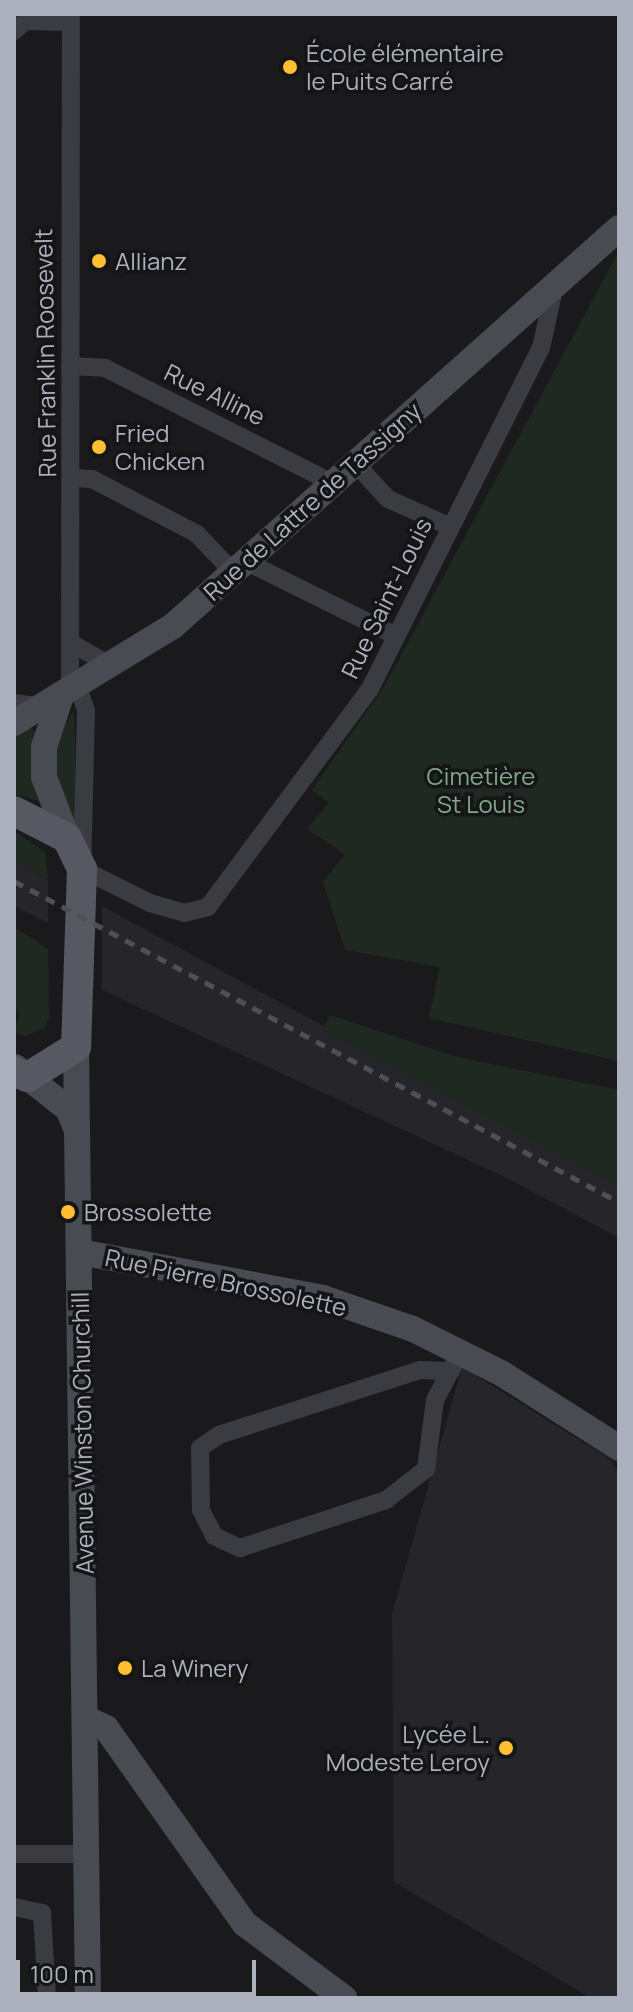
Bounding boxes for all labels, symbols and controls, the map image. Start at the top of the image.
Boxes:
place label: École élémentaire le Puits Carré [306,39,504,95]
marker: École élémentaire le Puits Carré [281,58,299,76]
street label: Rue Franklin Roosevelt [28,228,62,478]
place label: Allianz [115,247,187,275]
marker: Allianz [90,252,108,270]
street label: Rue Alline [160,357,270,431]
street label: Rue de Lattre de Tassigny [197,396,427,606]
place label: Fried Chicken [115,419,205,475]
marker: Fried Chicken [90,438,108,456]
street label: Rue Saint-Louis [335,513,437,683]
park label: Cimetière St Louis [427,762,535,818]
place label: Brossolette [84,1198,212,1226]
marker: Brossolette [59,1203,77,1221]
street label: Rue Pierre Brossolette [103,1242,349,1322]
street label: Avenue Winston Churchill [65,1292,99,1574]
place label: La Winery [141,1654,248,1682]
marker: La Winery [116,1659,134,1677]
place label: Lycée L. Modeste Leroy [326,1720,490,1776]
marker: Lycée L. Modeste Leroy [497,1739,515,1757]
scale bar [20,1944,260,1994]
text: 100 m [30,1957,94,1990]

